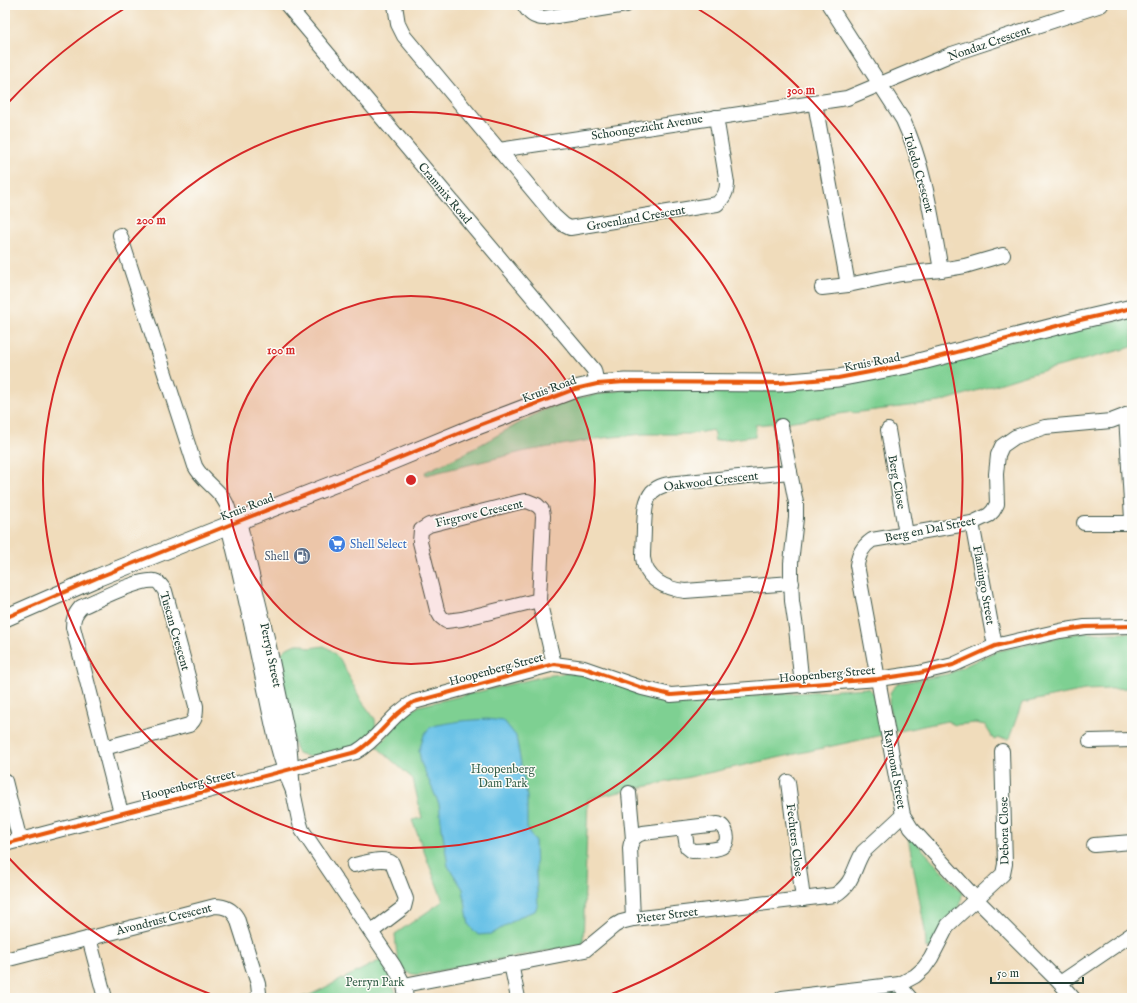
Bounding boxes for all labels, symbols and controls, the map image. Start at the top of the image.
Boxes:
street label: Nondaz Crescent [946,22,1032,65]
text: 300 m [787,83,816,98]
street label: Schoongezicht Avenue [590,111,704,144]
street label: Toledo Crescent [900,132,937,215]
street label: Crammix Road [415,160,475,228]
street label: Groenland Crescent [586,202,687,235]
text: 200 m [136,213,166,228]
text: 100 m [267,343,296,358]
street label: Kruis Road [843,350,902,375]
street label: Kruis Road [520,373,579,406]
street label: Berg Close [884,454,909,511]
street label: Oakwood Crescent [663,468,759,495]
centre of rings [404,473,418,487]
street label: Kruis Road [218,490,277,525]
street label: Firgrove Crescent [434,496,525,531]
street label: Berg en Dal Street [883,513,977,546]
supermarket icon: Shell Select [327,534,347,554]
place label: Shell Select [350,537,407,552]
street label: Flamingo Street [969,544,998,626]
fuel station icon: Shell [292,546,312,566]
place label: Shell [264,549,290,564]
street label: Tuscan Crescent [156,590,193,672]
street label: Perryn Street [256,621,285,689]
street label: Hoopenberg Street [447,650,545,690]
street label: Hoopenberg Street [778,663,876,687]
street label: Raymond Street [880,728,909,810]
park label: Hoopenberg Dam Park [471,762,536,791]
street label: Hoopenberg Street [139,767,237,805]
street label: Debora Close [996,796,1013,865]
street label: Fechters Close [783,803,806,878]
street label: Avondrust Crescent [114,900,213,939]
street label: Pieter Street [635,904,699,927]
scale bar [991,959,1083,985]
text: 50 m [997,966,1019,981]
park label: Perryn Park [346,975,405,990]

